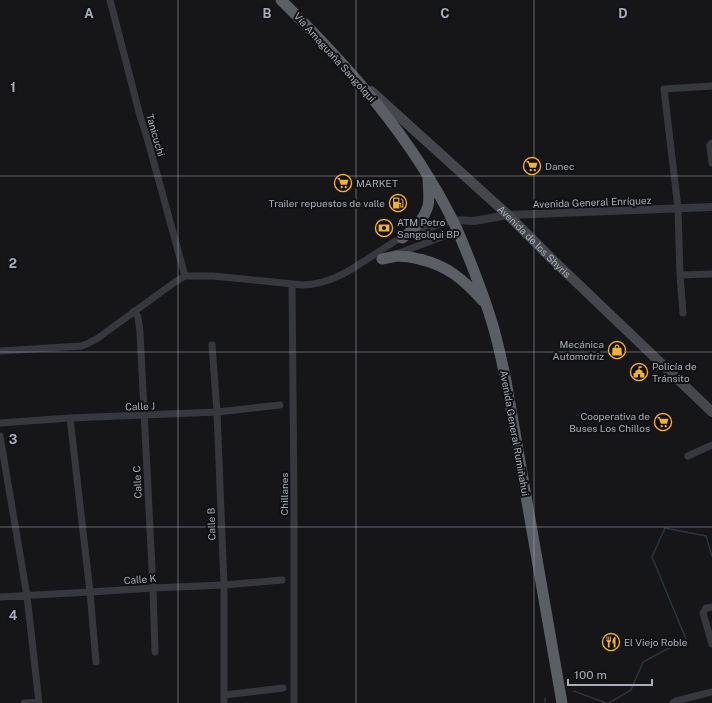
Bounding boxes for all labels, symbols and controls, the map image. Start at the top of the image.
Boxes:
text: A [84,6,94,21]
text: B [263,6,272,21]
text: C [440,6,450,21]
text: D [618,6,628,21]
street label: Vía Amaguaña Sangolquí [292,10,379,105]
text: 1 [10,80,16,95]
street label: Tanicuchi [144,112,168,158]
supermarket icon: Danec [522,156,542,176]
place label: Danec [545,160,574,172]
supermarket icon: MARKET [333,173,353,193]
place label: MARKET [356,177,398,189]
fuel station icon: Trailer repuestos de valle [388,193,408,213]
street label: Avenida General Enríquez [532,194,652,210]
place label: Trailer repuestos de valle [269,197,385,209]
street label: Avenida de los Shyris [495,203,574,280]
place label: ATM Petro Sangolqui BP [397,216,460,240]
bank icon: ATM Petro Sangolqui BP [374,218,394,238]
text: 2 [9,256,17,271]
place label: Mecánica Automotriz [553,338,604,362]
shop icon: Mecánica Automotriz [607,340,627,360]
place label: Policía de Tránsito [652,360,697,384]
public building icon: Policía de Tránsito [629,362,649,382]
street label: Avenida General Rumiñahui [498,369,532,497]
street label: Calle J [125,399,155,413]
place label: Cooperativa de Buses Los Chillos [569,410,650,434]
supermarket icon: Cooperativa de Buses Los Chillos [653,412,673,432]
text: 3 [9,432,18,447]
street label: Calle C [130,465,144,499]
street label: Chillanes [278,472,290,516]
street label: Calle B [204,507,218,541]
street label: Calle K [123,572,157,586]
text: 4 [9,608,18,623]
restaurant icon: El Viejo Roble [601,632,621,652]
place label: El Viejo Roble [624,636,688,648]
scale bar [568,661,652,687]
text: 100 m [574,668,607,682]

